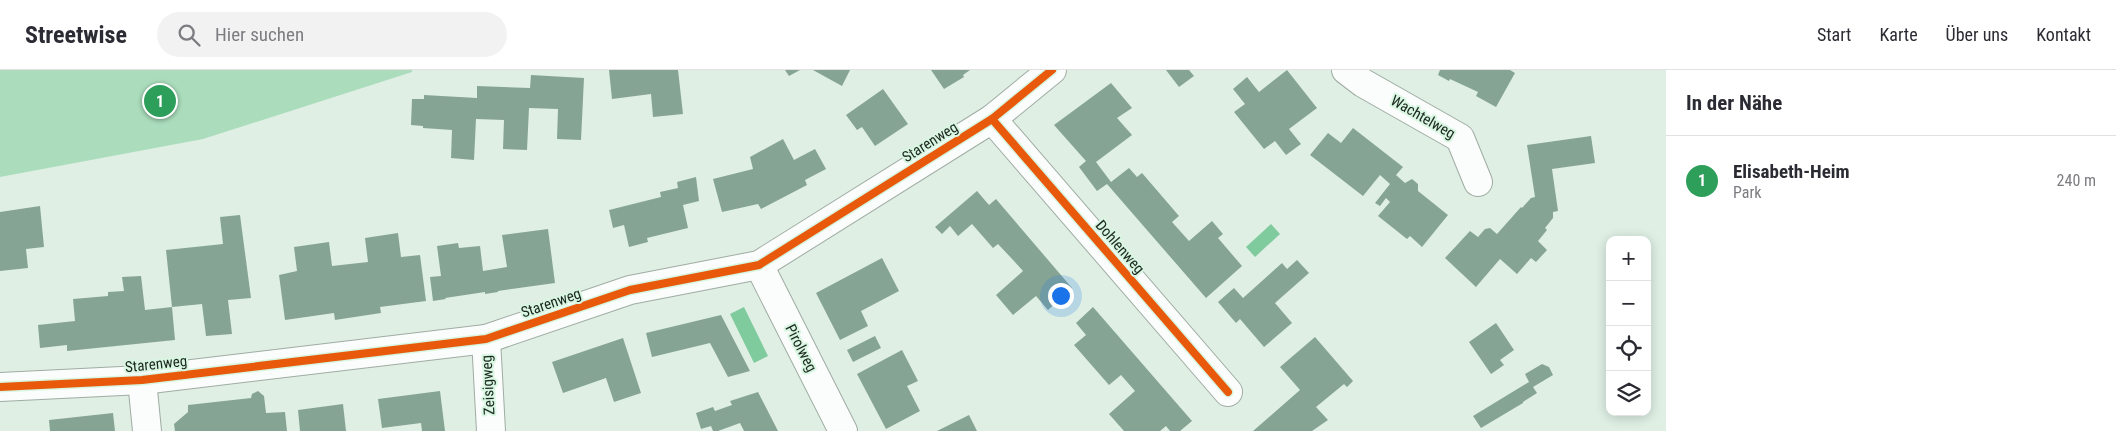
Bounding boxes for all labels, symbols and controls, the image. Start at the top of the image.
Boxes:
search box [157,12,507,57]
text: Streetwise [25,21,127,49]
icon: search [175,21,203,49]
text: Hier suchen [215,23,304,46]
text: Start [1817,24,1851,45]
text: Karte [1879,24,1918,45]
text: Über uns [1946,24,2008,45]
text: Kontakt [2036,24,2091,45]
pin: 1 [144,82,176,120]
street label: Wachtelweg [1387,91,1459,143]
text: In der Nähe [1686,91,1782,115]
street label: Starenweg [899,118,961,166]
text: Elisabeth-Heim [1733,160,1850,183]
text: 1 [1698,171,1706,190]
text: 240 m [2057,171,2096,190]
text: Park [1733,183,1762,202]
street label: Dohlenweg [1092,216,1148,278]
map controls [1606,236,1651,416]
button: + [1606,236,1651,281]
button: − [1606,281,1651,326]
your location [1048,283,1074,309]
street label: Starenweg [519,284,583,322]
street label: Pirolweg [781,321,821,375]
button: locate [1606,326,1651,371]
street label: Starenweg [124,352,188,376]
street label: Zeisigweg [477,355,499,415]
button: layers [1606,371,1651,416]

